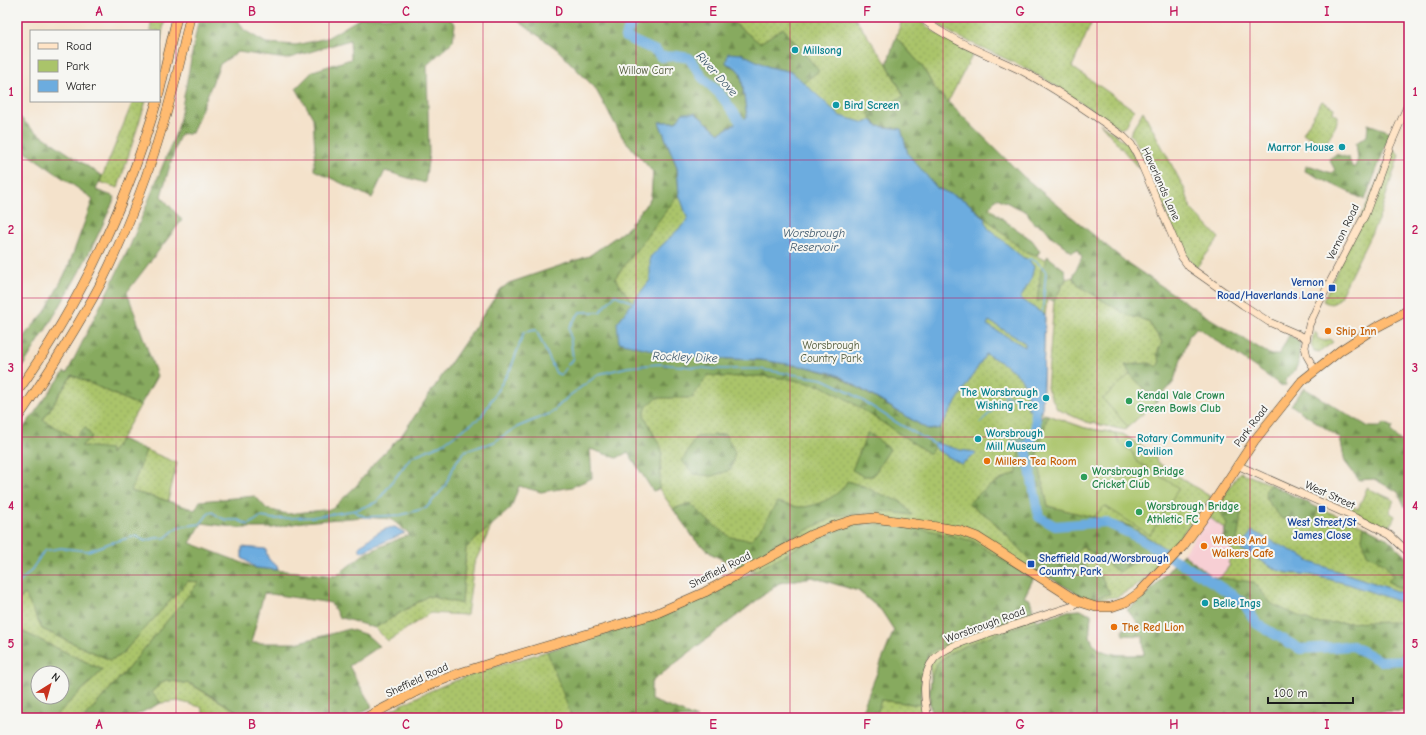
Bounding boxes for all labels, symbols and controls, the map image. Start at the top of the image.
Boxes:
text: A [95,4,103,19]
text: B [248,4,256,19]
text: C [402,4,410,19]
text: D [555,4,563,19]
text: E [709,4,717,19]
text: F [863,4,871,19]
text: G [1015,4,1025,19]
text: H [1169,4,1179,19]
text: I [1324,4,1330,19]
legend [30,30,160,102]
text: Road [66,39,92,53]
place label: Millsong [803,44,842,57]
marker: Millsong [790,45,800,55]
water label: River Dove [694,49,740,99]
text: Park [66,59,89,73]
park label: Willow Carr [619,64,674,77]
text: Water [66,79,96,93]
text: 1 [8,84,14,99]
text: 1 [1412,84,1418,99]
place label: Bird Screen [844,99,899,112]
marker: Bird Screen [831,100,841,110]
place label: Marror House [1267,141,1335,154]
marker: Marror House [1337,142,1347,152]
street label: Haverlands Lane [1139,145,1183,223]
street label: Vernon Road [1324,202,1362,262]
text: 2 [8,222,14,237]
text: 2 [1412,222,1418,237]
water label: Worsbrough Reservoir [783,226,845,254]
place label: Vernon Road/Haverlands Lane [1217,276,1325,302]
marker: Vernon Road/Haverlands Lane [1327,283,1337,293]
place label: Ship Inn [1336,325,1377,338]
marker: Ship Inn [1323,326,1333,336]
park label: Worsbrough Country Park [800,339,862,365]
water label: Rockley Dike [652,349,718,365]
text: 3 [8,360,14,375]
text: 3 [1412,360,1418,375]
place label: The Worsbrough Wishing Tree [960,386,1039,412]
place label: Kendal Vale Crown Green Bowls Club [1137,389,1225,415]
marker: The Worsbrough Wishing Tree [1041,393,1051,403]
marker: Kendal Vale Crown Green Bowls Club [1124,396,1134,406]
street label: Park Road [1231,403,1271,449]
place label: Worsbrough Mill Museum [986,427,1046,453]
place label: Rotary Community Pavilion [1137,432,1224,458]
marker: Worsbrough Mill Museum [973,434,983,444]
marker: Rotary Community Pavilion [1124,439,1134,449]
place label: Millers Tea Room [995,455,1077,468]
marker: Millers Tea Room [982,456,992,466]
place label: Worsbrough Bridge Cricket Club [1092,465,1184,491]
marker: Worsbrough Bridge Cricket Club [1079,472,1089,482]
street label: West Street [1303,478,1358,512]
text: 4 [8,498,14,513]
text: 4 [1412,498,1418,513]
place label: Worsbrough Bridge Athletic FC [1147,500,1239,526]
marker: West Street/St James Close [1317,504,1327,514]
marker: Worsbrough Bridge Athletic FC [1134,507,1144,517]
place label: West Street/St James Close [1288,516,1357,542]
place label: Wheels And Walkers Cafe [1212,534,1274,560]
marker: Wheels And Walkers Cafe [1199,541,1209,551]
street label: Sheffield Road [687,549,753,591]
place label: Sheffield Road/Worsbrough Country Park [1039,552,1169,578]
marker: Sheffield Road/Worsbrough Country Park [1026,559,1036,569]
place label: Belle Ings [1213,597,1261,610]
marker: Belle Ings [1200,598,1210,608]
street label: Worsbrough Road [943,604,1027,646]
place label: The Red Lion [1122,621,1184,634]
marker: The Red Lion [1109,622,1119,632]
text: 5 [8,636,15,651]
text: 5 [1412,636,1419,651]
street label: Sheffield Road [384,660,450,700]
north arrow [30,665,70,705]
text: N [49,670,62,685]
scale bar [1268,679,1353,705]
text: 100 m [1274,686,1307,700]
text: A [95,717,103,732]
text: B [248,717,256,732]
text: C [402,717,410,732]
text: D [555,717,563,732]
text: E [709,717,717,732]
text: F [863,717,871,732]
text: G [1015,717,1025,732]
text: H [1169,717,1179,732]
text: I [1324,717,1330,732]

